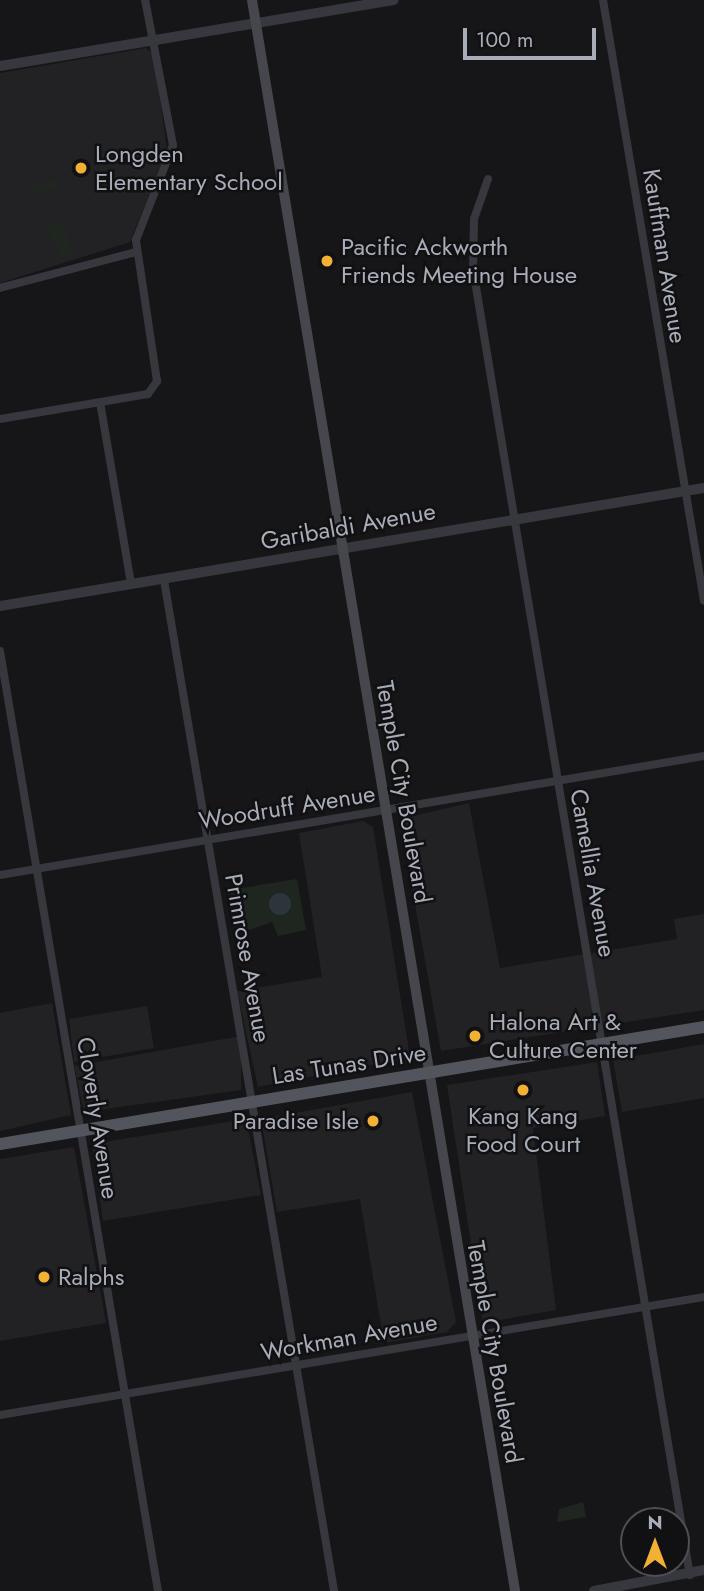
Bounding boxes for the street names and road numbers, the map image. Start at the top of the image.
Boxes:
street label: Kauffman Avenue [637,167,693,345]
street label: Garibaldi Avenue [258,496,438,556]
street label: Temple City Boulevard [370,678,438,906]
street label: Woodruff Avenue [197,779,377,835]
street label: Camellia Avenue [564,787,622,959]
street label: Primrose Avenue [219,871,277,1045]
street label: Cloverly Avenue [71,1035,125,1201]
street label: Las Tunas Drive [270,1038,428,1090]
street label: Temple City Boulevard [461,1238,529,1466]
street label: Workman Avenue [259,1307,439,1367]

